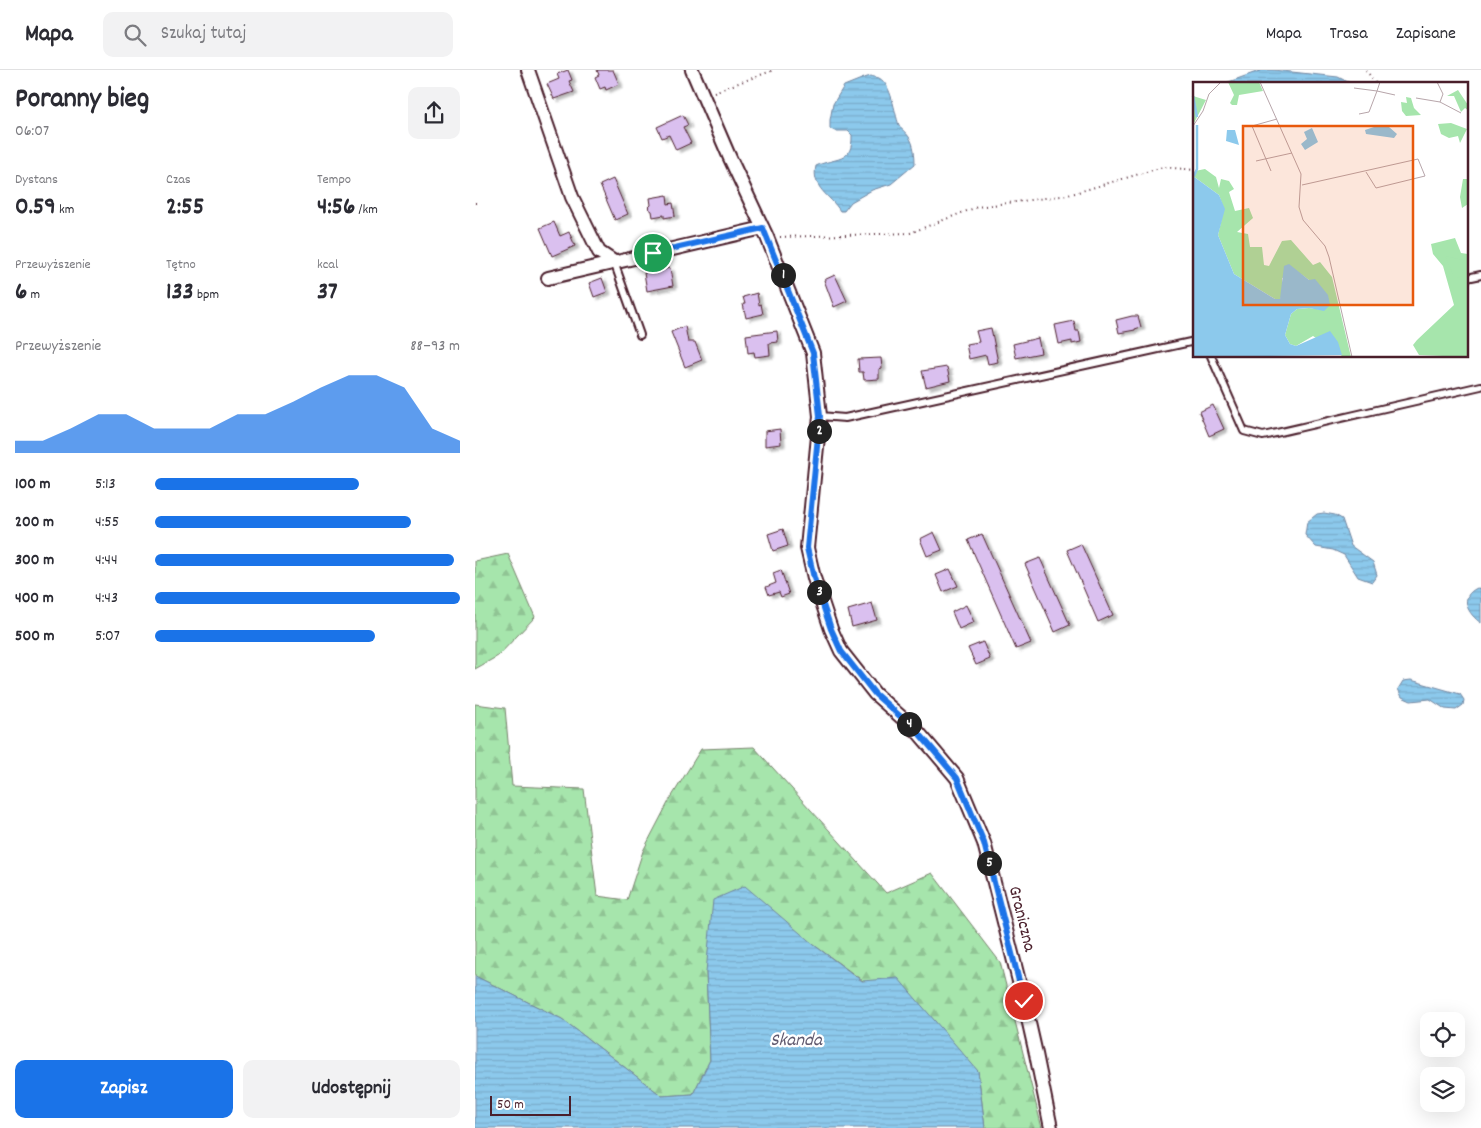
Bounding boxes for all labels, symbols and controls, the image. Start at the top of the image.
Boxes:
search box [103,12,453,57]
text: Mapa [25,18,73,52]
icon: search [121,21,149,49]
text: Szukaj tutaj [161,21,247,48]
text: Mapa [1266,22,1301,47]
text: Trasa [1329,22,1368,47]
text: Zapisane [1396,22,1456,47]
text: Poranny bieg [15,81,149,121]
inset map [1193,82,1469,358]
button: share [408,87,460,139]
text: 06:07 [15,120,49,143]
text: Dystans [15,170,58,190]
text: Czas [166,170,191,190]
text: Tempo [317,170,351,190]
text: 0.59 [15,190,56,226]
text: 2:55 [166,190,204,226]
text: 4:56 [317,190,355,226]
text: km [56,200,74,220]
text: /km [355,200,378,220]
pin [632,232,674,274]
icon: arrive [639,239,667,267]
text: Przewyższenie [15,255,91,275]
text: Tętno [166,255,196,275]
text: kcal [317,255,338,275]
pin: 1 [771,262,795,288]
text: 1 [782,265,785,285]
text: 6 [15,275,27,311]
text: 133 [166,275,194,311]
text: 37 [317,275,338,311]
text: m [27,285,40,305]
text: bpm [194,285,219,305]
text: Przewyższenie [15,335,101,358]
text: 88–93 m [410,335,460,358]
pin: 2 [807,418,831,444]
text: 2 [816,421,823,441]
text: 100 m [15,473,51,496]
text: 5:13 [95,473,116,496]
text: 200 m [15,511,54,534]
text: 4:55 [95,511,119,534]
text: 300 m [15,549,54,572]
text: 4:44 [95,549,118,572]
pin: 3 [807,580,831,604]
text: 3 [816,582,823,602]
text: 400 m [15,587,54,610]
text: 4:43 [95,587,118,610]
text: 500 m [15,625,55,648]
text: 5:07 [95,625,120,648]
pin: 4 [897,712,921,736]
text: 4 [907,714,912,734]
pin: 5 [977,850,1001,876]
text: 5 [986,853,993,873]
street label: Graniczna [1001,884,1041,955]
pin [1003,980,1045,1022]
icon: check [1010,987,1038,1015]
map controls [1420,1012,1465,1112]
button: locate [1420,1012,1465,1057]
water label: Skanda [770,1028,823,1055]
button: Zapisz [15,1060,233,1118]
button: Udostępnij [243,1060,460,1118]
button: layers [1420,1067,1465,1112]
scale bar [490,1093,571,1116]
text: 50 m [497,1095,524,1115]

